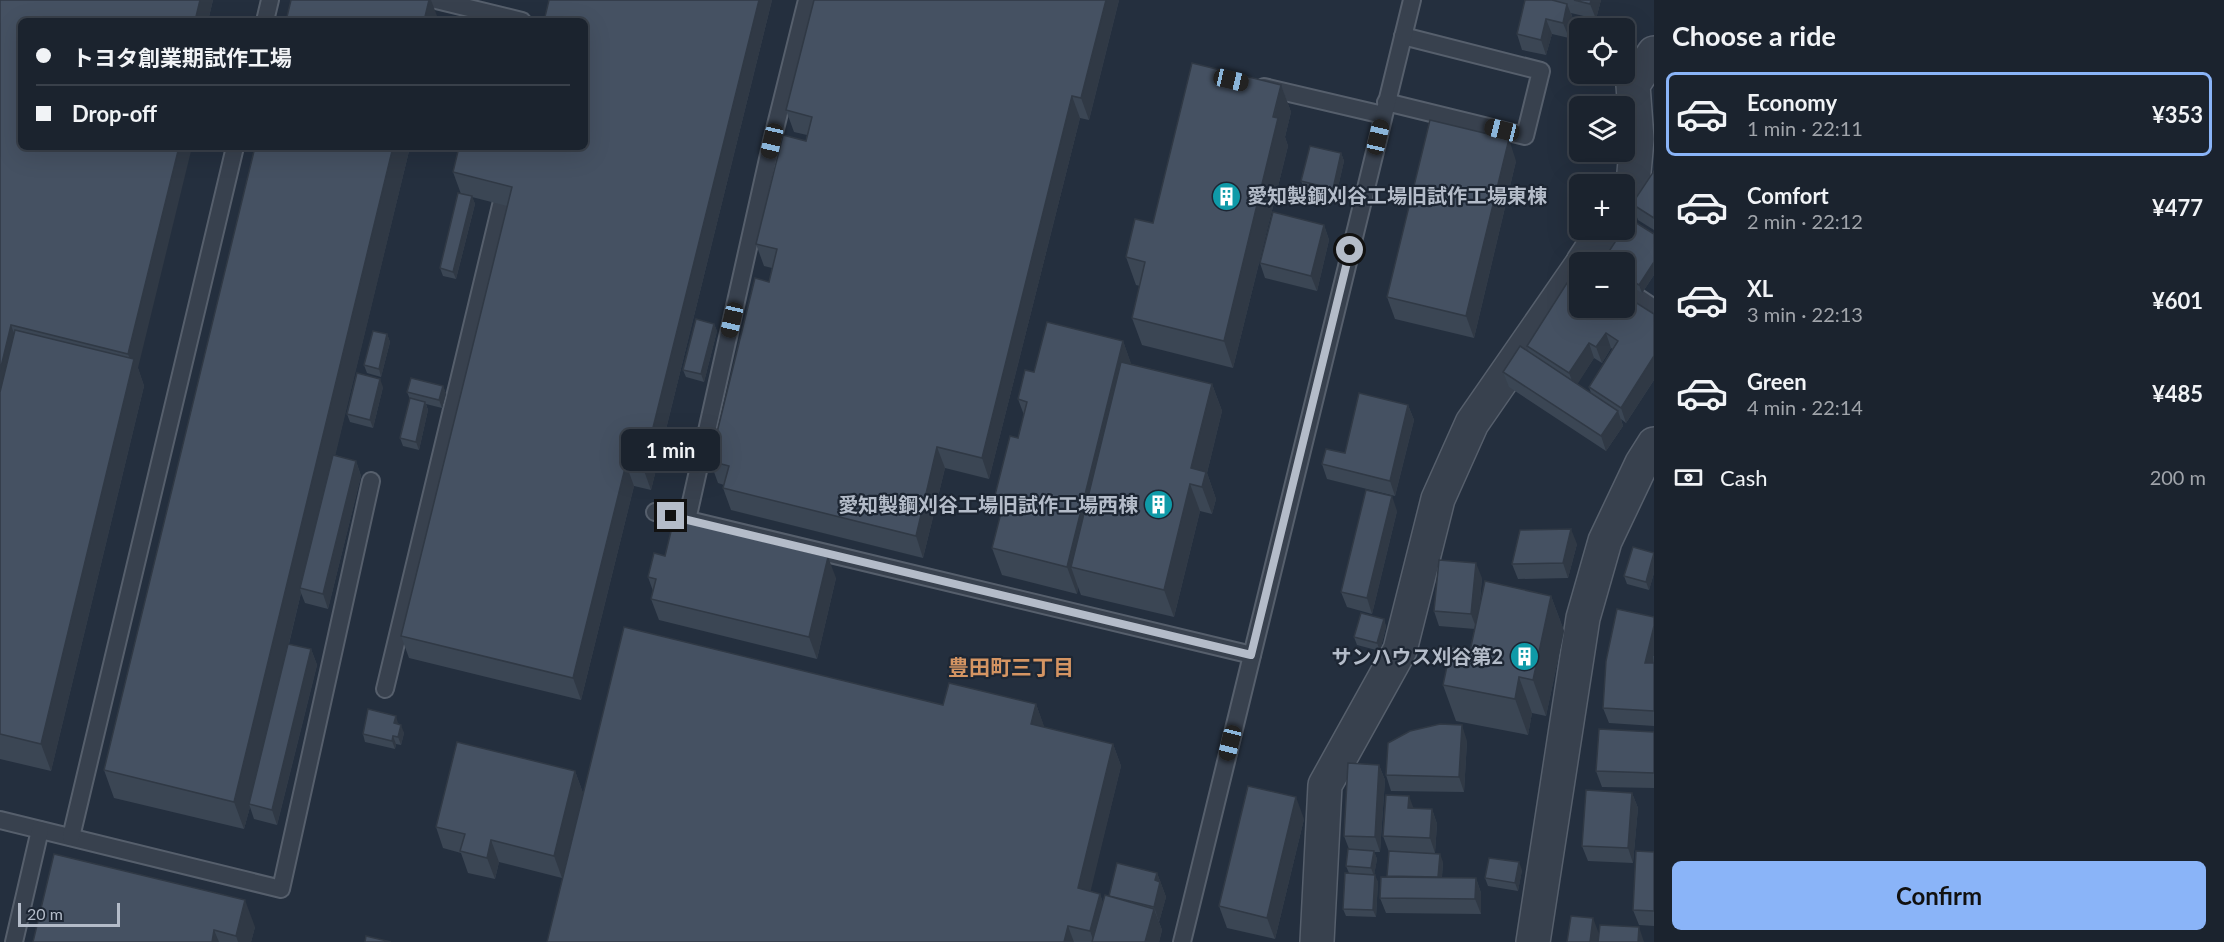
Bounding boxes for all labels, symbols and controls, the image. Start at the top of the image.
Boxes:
map controls [1569,18,1635,318]
button: locate [1569,18,1635,84]
text: Choose a ride [1672,19,1836,52]
text: トヨタ創業期試作工場 [72,44,292,71]
car [1211,67,1251,93]
icon: car [1675,87,1729,141]
text: Economy [1747,89,1837,116]
button: layers [1569,96,1635,162]
text: Drop-off [72,100,157,127]
text: ¥353 [2152,101,2203,128]
text: 1 min · 22:11 [1747,116,1863,140]
car [1365,117,1391,157]
car [1482,117,1522,143]
car [759,121,785,161]
button: + [1569,174,1635,240]
building icon: 愛知製鋼刈谷工場旧試作工場東棟 [1210,180,1242,212]
icon: car [1675,180,1729,234]
text: Comfort [1747,182,1829,209]
place label: 愛知製鋼刈谷工場旧試作工場東棟 [1247,183,1547,207]
text: ¥477 [2152,194,2203,221]
text: 2 min · 22:12 [1747,209,1863,233]
route start [1336,236,1363,263]
button: − [1569,252,1635,318]
icon: car [1675,273,1729,327]
text: XL [1747,275,1773,302]
text: ¥601 [2152,287,2203,314]
car [719,300,745,340]
text: 3 min · 22:13 [1747,302,1863,326]
icon: car [1675,366,1729,420]
text: Green [1747,368,1807,395]
text: ¥485 [2152,380,2203,407]
text: 4 min · 22:14 [1747,395,1863,419]
callout: 1 min [622,429,720,471]
text: 1 min [646,438,695,462]
icon: cash [1672,461,1705,494]
text: Cash [1720,464,1767,491]
text: 200 m [2150,465,2206,489]
building icon: 愛知製鋼刈谷工場旧試作工場西棟 [1143,489,1175,521]
place label: 愛知製鋼刈谷工場旧試作工場西棟 [838,492,1138,516]
route end [657,502,684,529]
building icon: サンハウス刈谷第2 [1508,641,1540,673]
place label: サンハウス刈谷第2 [1331,644,1503,668]
district label: 豊田町三丁目 [948,654,1074,679]
car [1217,723,1243,763]
button: Confirm [1672,861,2206,930]
scale bar [18,900,120,928]
text: 20 m [27,904,63,923]

